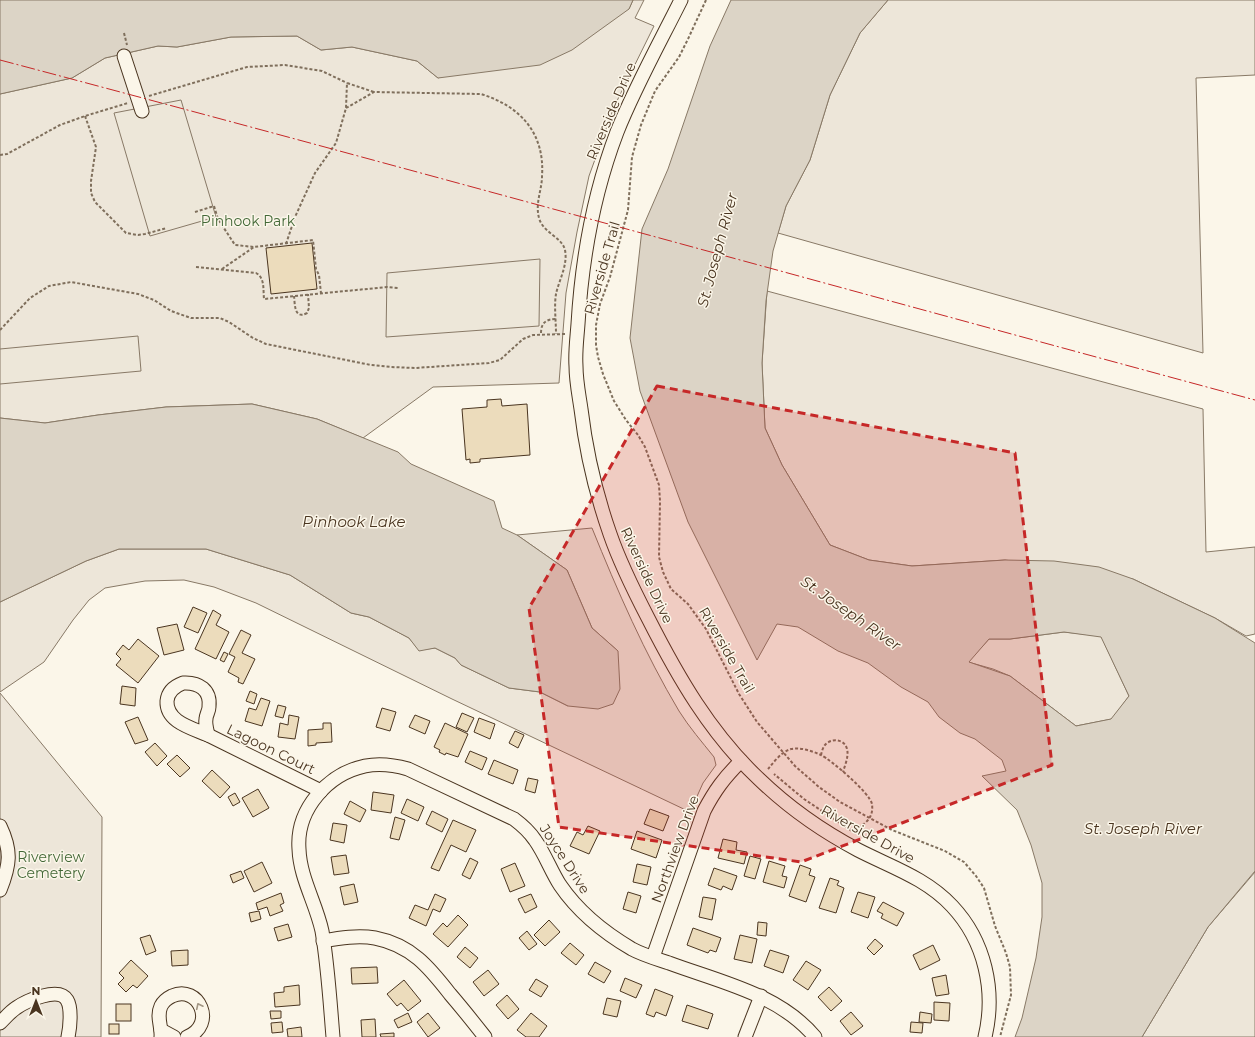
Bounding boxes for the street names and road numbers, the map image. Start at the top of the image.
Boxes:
street label: Riverside Drive [582,60,640,162]
street label: Riverside Trail [580,219,624,317]
street label: Riverside Drive [617,524,677,626]
street label: Riverside Trail [695,604,759,696]
street label: Lagoon Court [224,720,318,778]
street label: Northview Drive [647,793,703,905]
street label: Riverside Drive [818,801,918,867]
street label: Joyce Drive [535,820,594,897]

